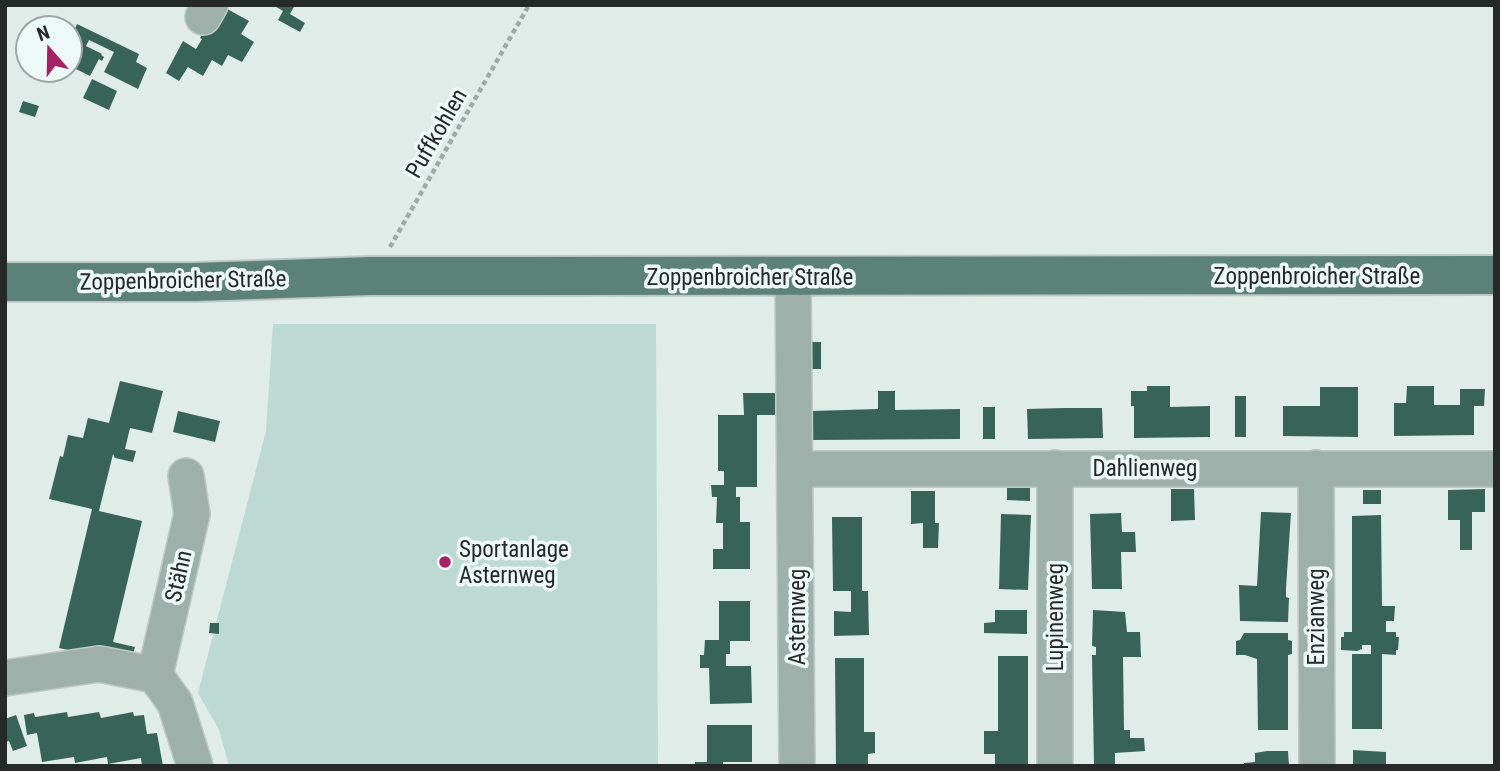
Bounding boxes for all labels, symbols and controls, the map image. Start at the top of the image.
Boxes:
north arrow [14,14,84,84]
text: N [34,21,53,46]
street label: Puffkohlen [400,84,473,183]
street label: Zoppenbroicher Straße [1214,263,1420,290]
street label: Zoppenbroicher Straße [647,264,853,291]
street label: Zoppenbroicher Straße [79,265,287,296]
street label: Dahlienweg [1093,455,1197,482]
place label: Sportanlage Asternweg [459,536,569,589]
street label: Stähn [159,548,197,604]
marker: Sportanlage Asternweg [437,554,453,570]
street label: Lupinenweg [1042,563,1069,671]
street label: Enzianweg [1303,568,1330,666]
street label: Asternweg [784,569,811,665]

